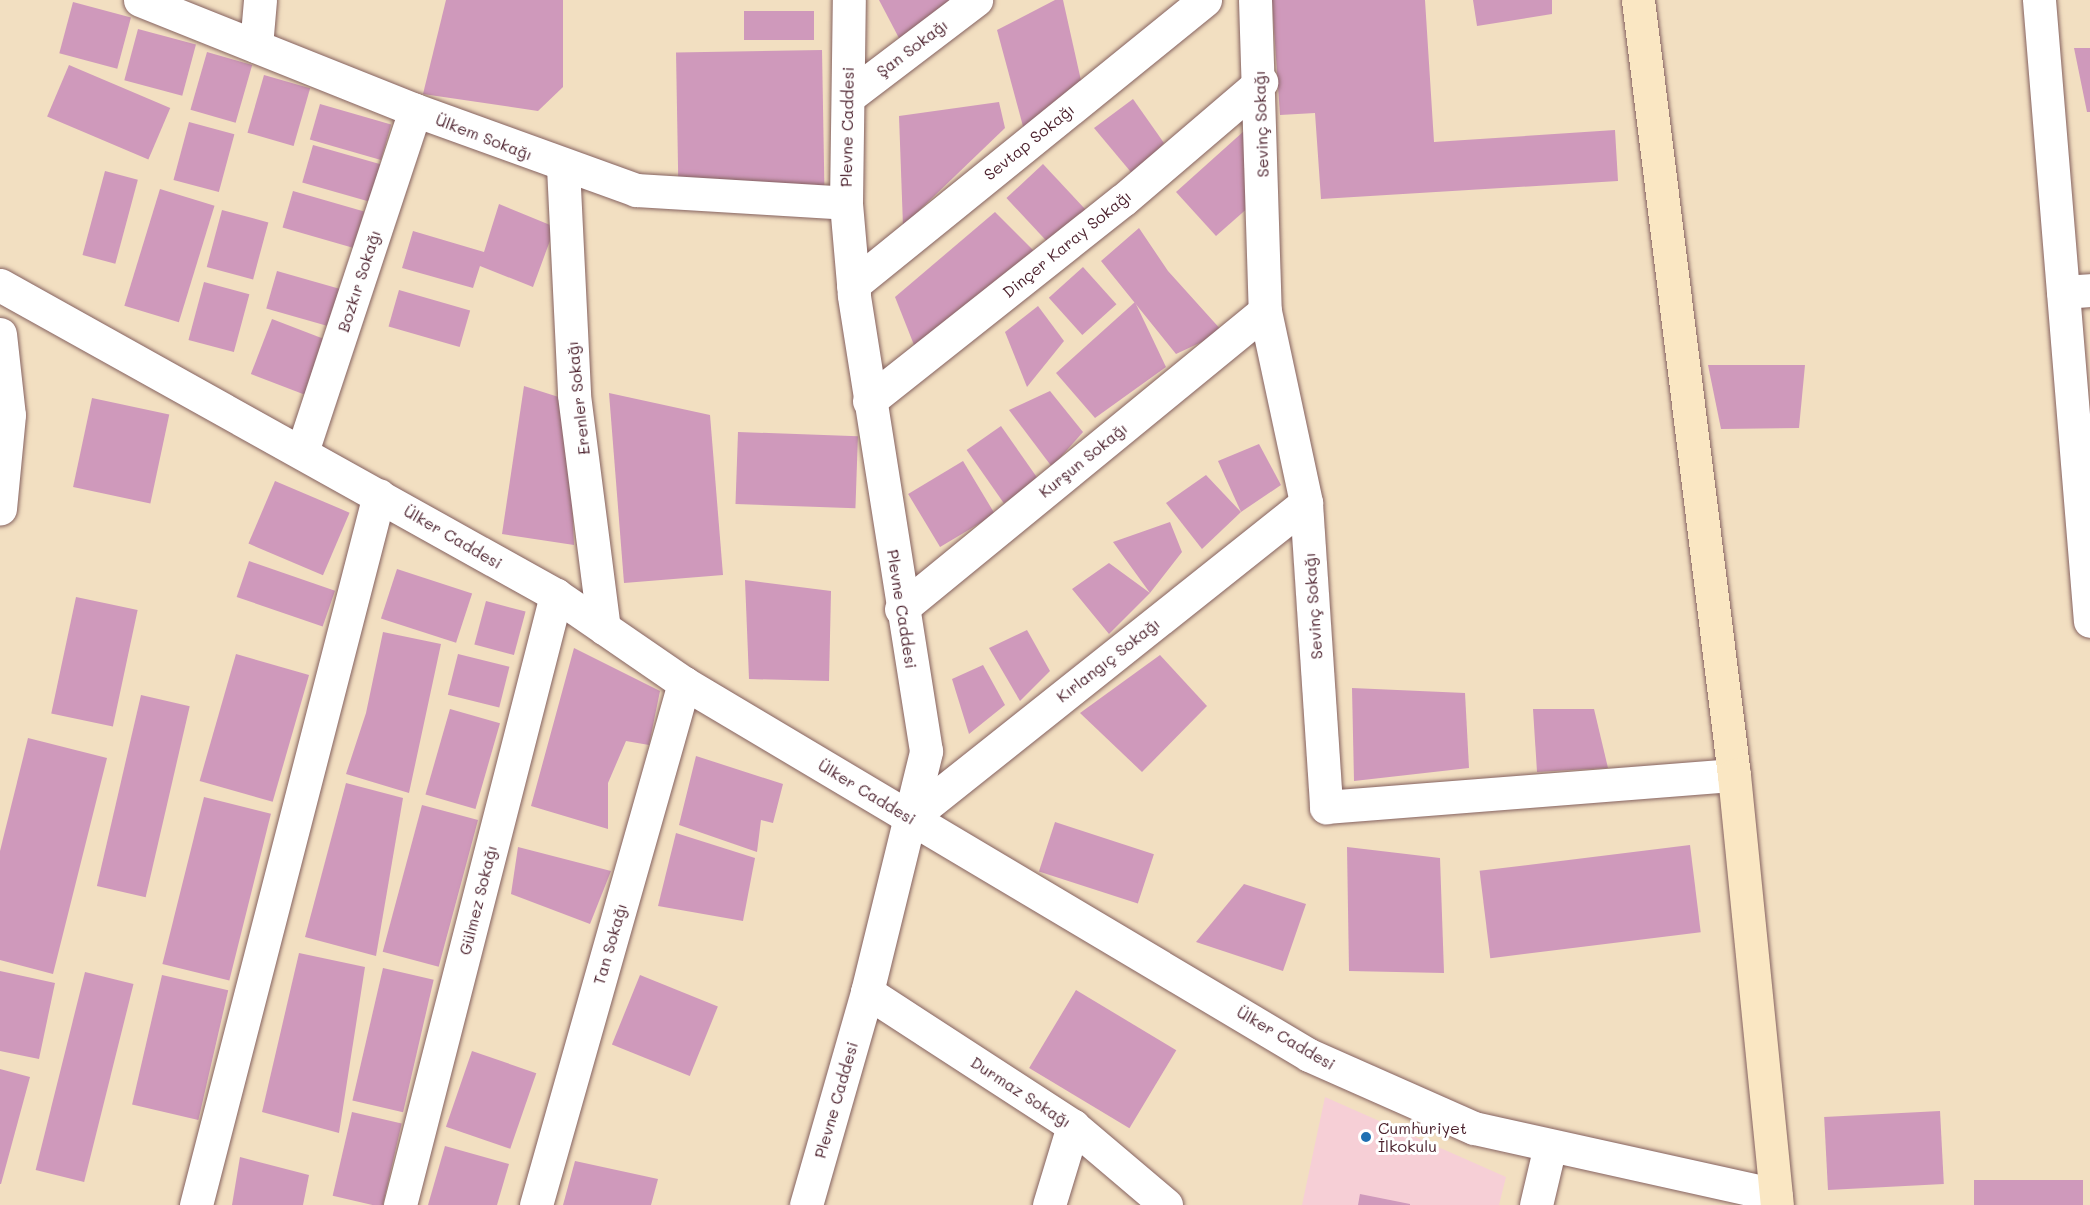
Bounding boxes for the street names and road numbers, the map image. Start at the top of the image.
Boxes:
street label: Şan Sokağı [873,15,951,81]
street label: Plevne Caddesi [836,67,858,187]
street label: Sevinç Sokağı [1250,70,1272,178]
street label: Sevtap Sokağı [980,100,1078,184]
street label: Ülkem Sokağı [433,110,535,164]
street label: Dinçer Karay Sokağı [999,186,1135,302]
street label: Bozkır Sokağı [333,228,385,334]
street label: Erenler Sokağı [562,340,594,456]
street label: Kurşun Sokağı [1035,418,1131,502]
street label: Ülker Caddesi [400,501,506,573]
street label: Plevne Caddesi [883,548,921,670]
street label: Sevinç Sokağı [1300,552,1326,660]
street label: Kırlangıç Sokağı [1053,614,1163,706]
street label: Ülker Caddesi [815,755,919,829]
street label: Gülmez Sokağı [455,843,501,957]
street label: Tan Sokağı [589,901,631,987]
street label: Ülker Caddesi [1233,1002,1339,1074]
street label: Plevne Caddesi [810,1040,862,1160]
street label: Durmaz Sokağı [967,1052,1075,1132]

